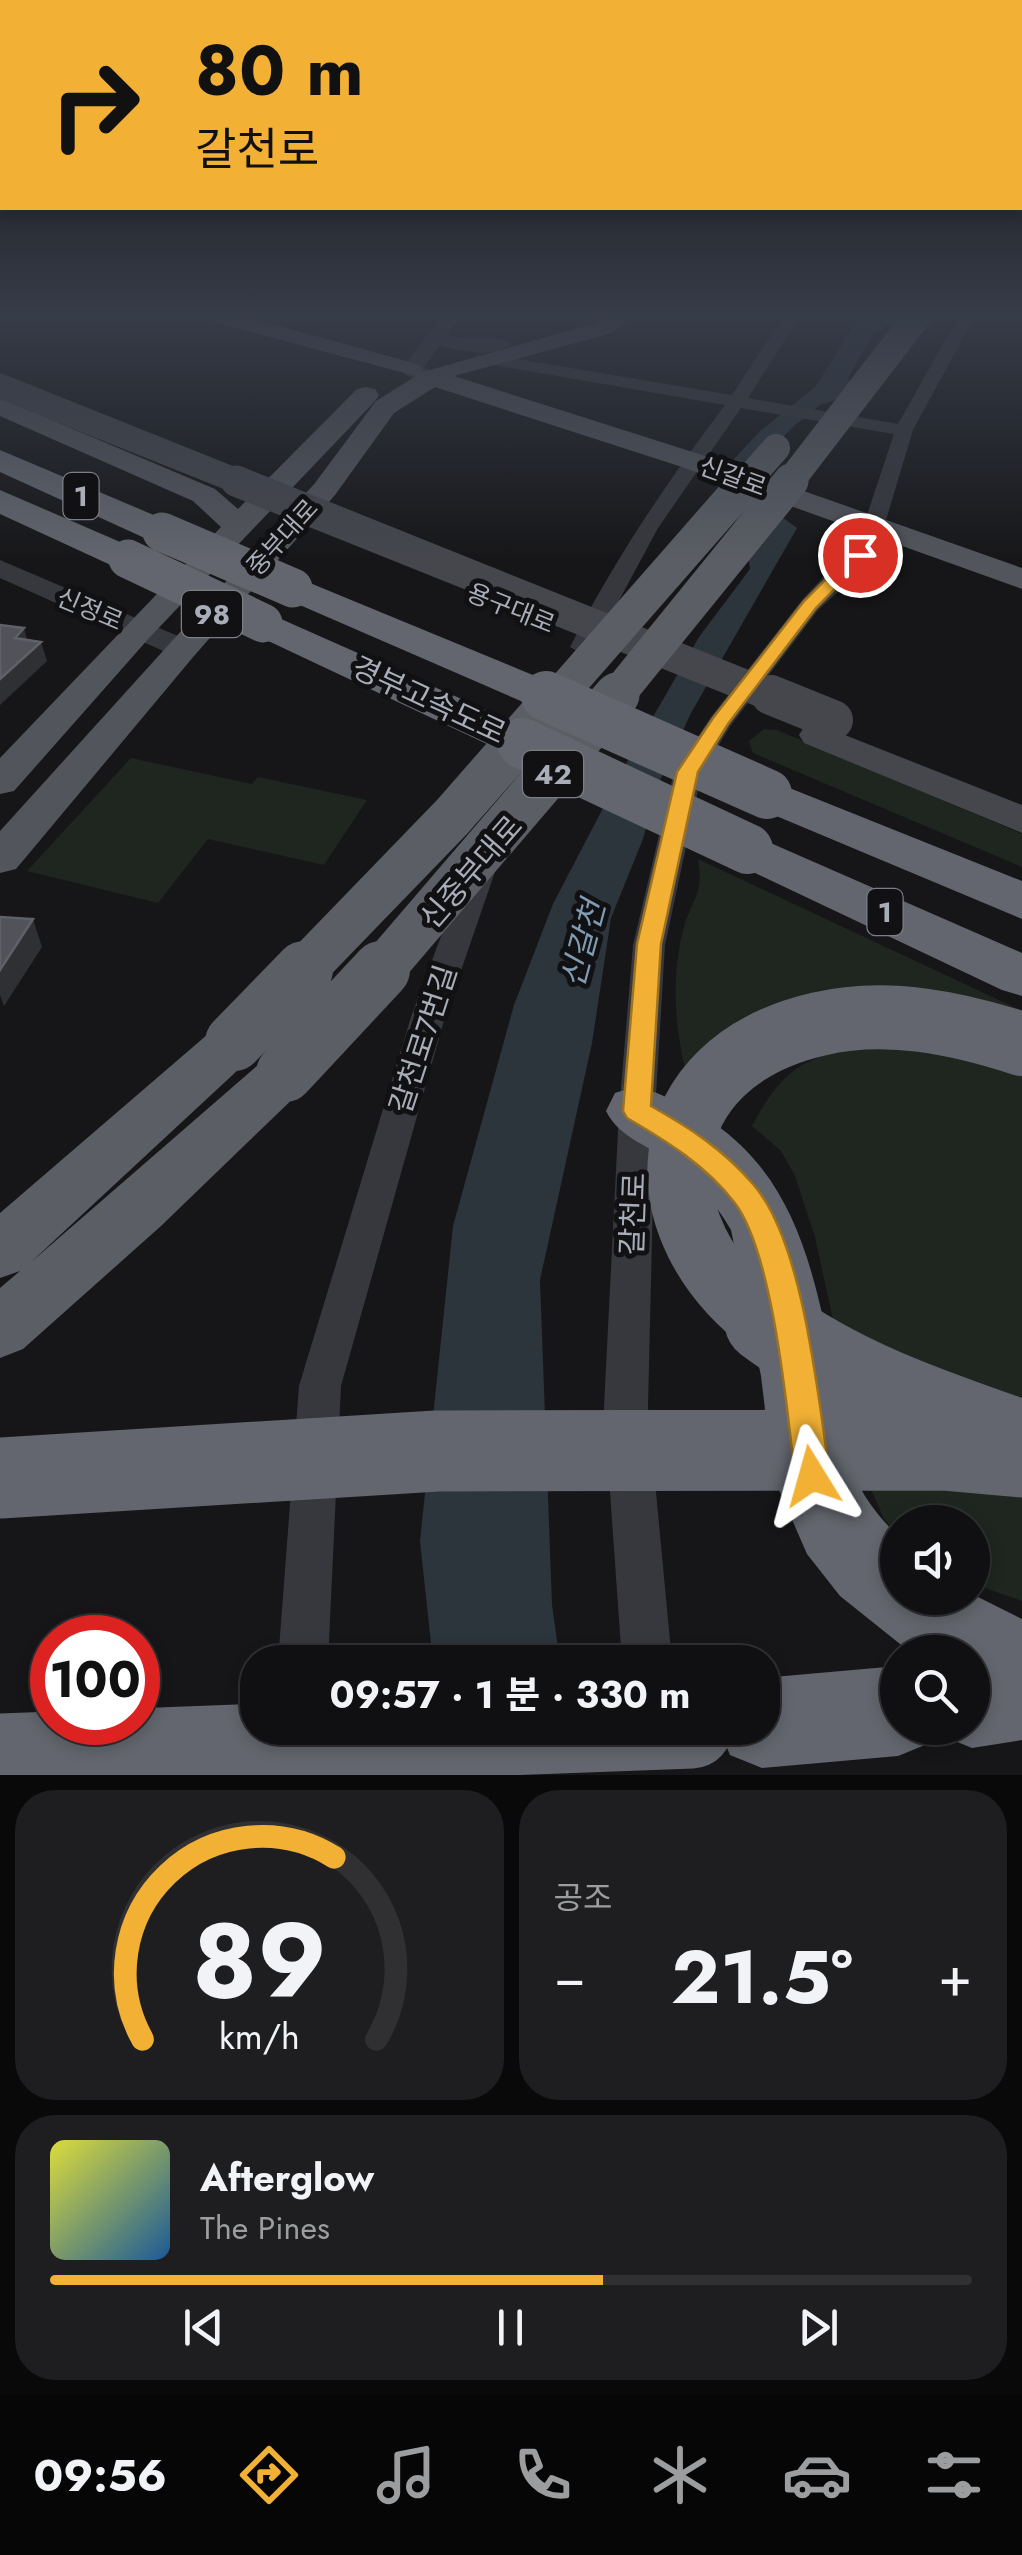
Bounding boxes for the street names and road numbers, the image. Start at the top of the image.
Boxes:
street label: 신갈로 [694,447,772,505]
road number: 1 [64,473,98,519]
street label: 중부대로 [238,491,326,583]
street label: 용구대로 [462,574,560,642]
street label: 신정로 [51,579,129,639]
road number: 98 [182,591,242,637]
street label: 경부고속도로 [345,646,513,754]
road number: 42 [523,751,583,797]
street label: 신중부대로 [410,806,532,938]
road number: 1 [868,889,902,935]
street label: 갈천로7번길 [379,959,467,1119]
street label: 갈천로 [610,1172,656,1256]

